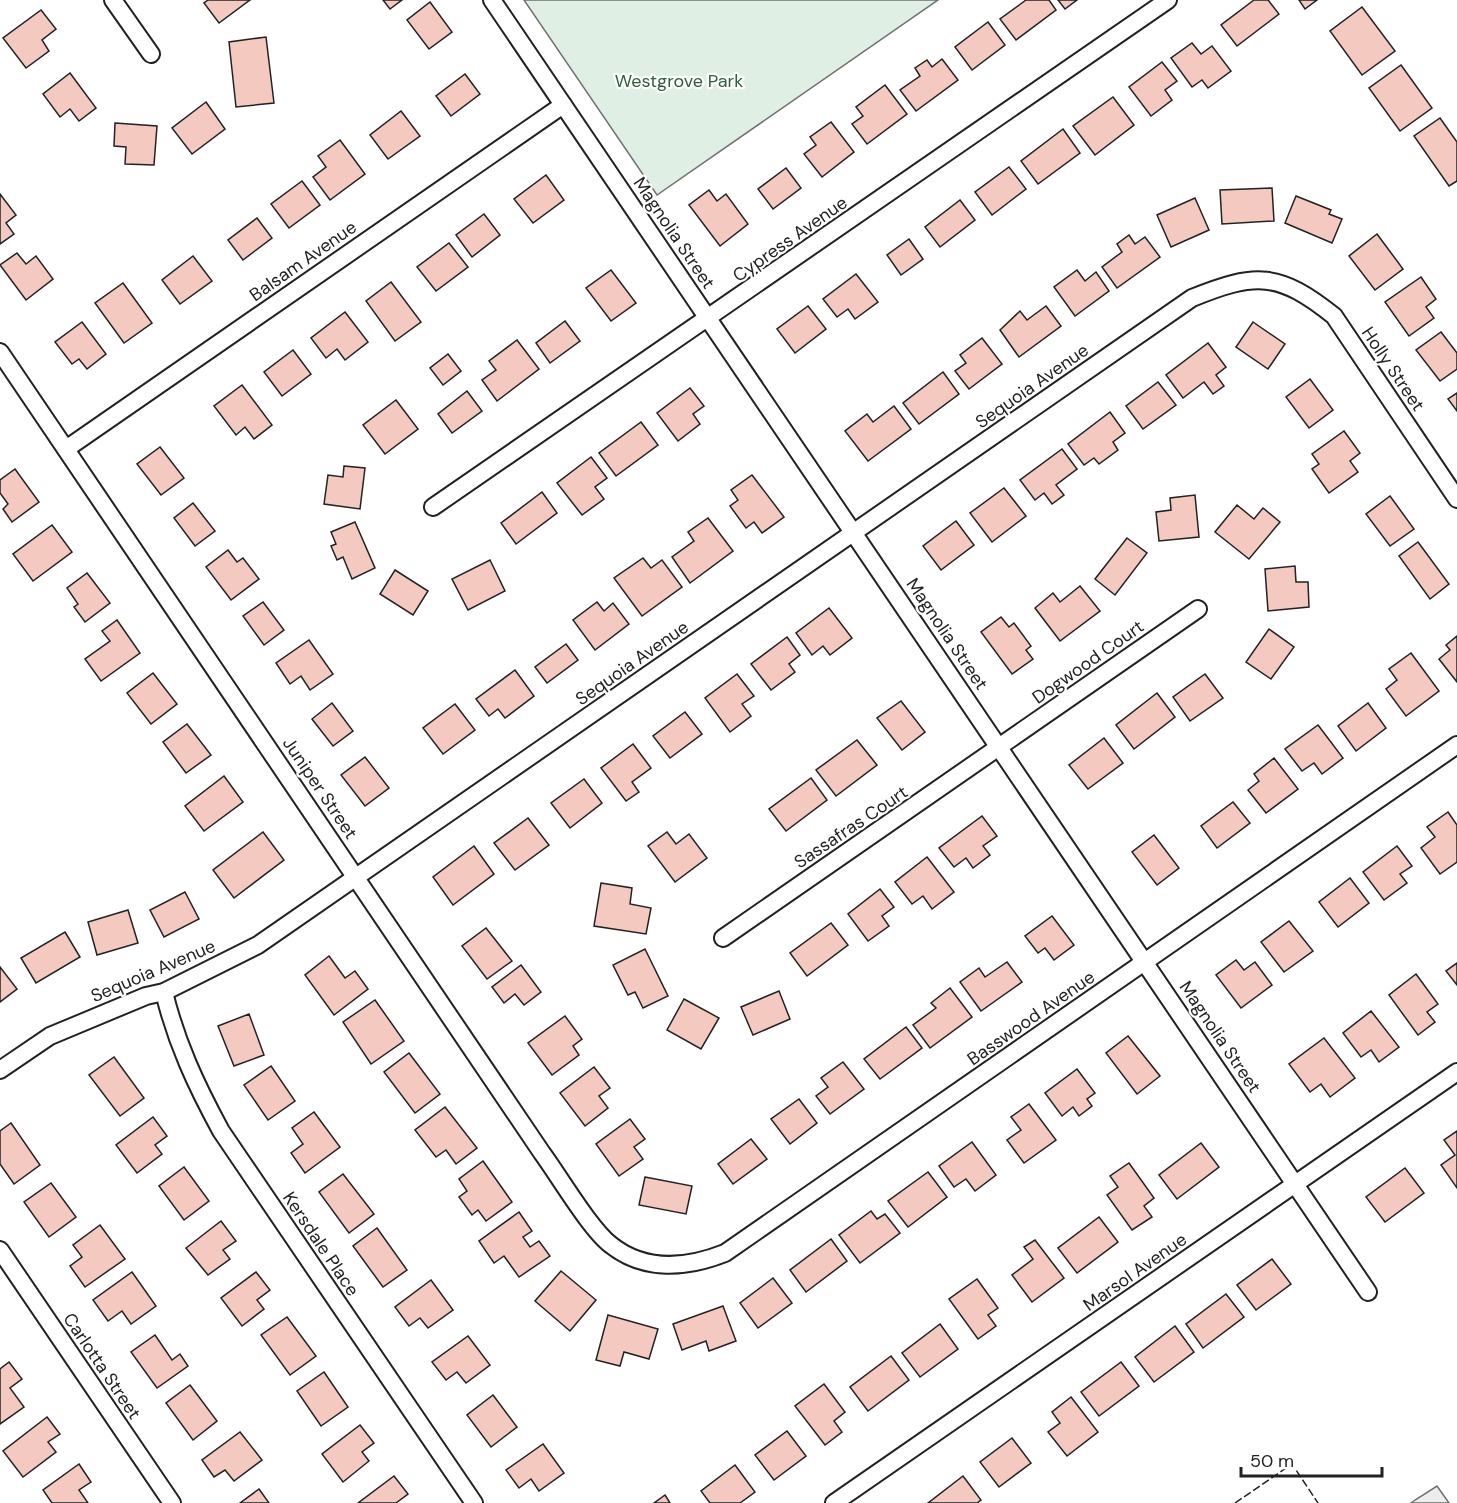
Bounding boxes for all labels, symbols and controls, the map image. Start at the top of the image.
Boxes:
park label: Westgrove Park [615,69,743,93]
street label: Magnolia Street [628,172,720,294]
street label: Cypress Avenue [728,191,852,287]
street label: Balsam Avenue [245,215,361,307]
street label: Holly Street [1356,322,1430,416]
street label: Sequoia Avenue [971,338,1093,434]
street label: Magnolia Street [901,573,993,695]
street label: Sequoia Avenue [571,615,693,711]
street label: Dogwood Court [1027,615,1149,709]
street label: Juniper Street [277,732,363,844]
street label: Sassafras Court [790,780,912,874]
street label: Sequoia Avenue [87,934,219,1008]
street label: Basswood Avenue [963,965,1099,1071]
street label: Magnolia Street [1174,976,1266,1098]
street label: Kersdale Place [277,1187,365,1301]
street label: Marsol Avenue [1078,1227,1192,1317]
street label: Carlotta Street [58,1308,146,1424]
scale bar [1241,1440,1382,1478]
text: 50 m [1250,1449,1294,1473]

